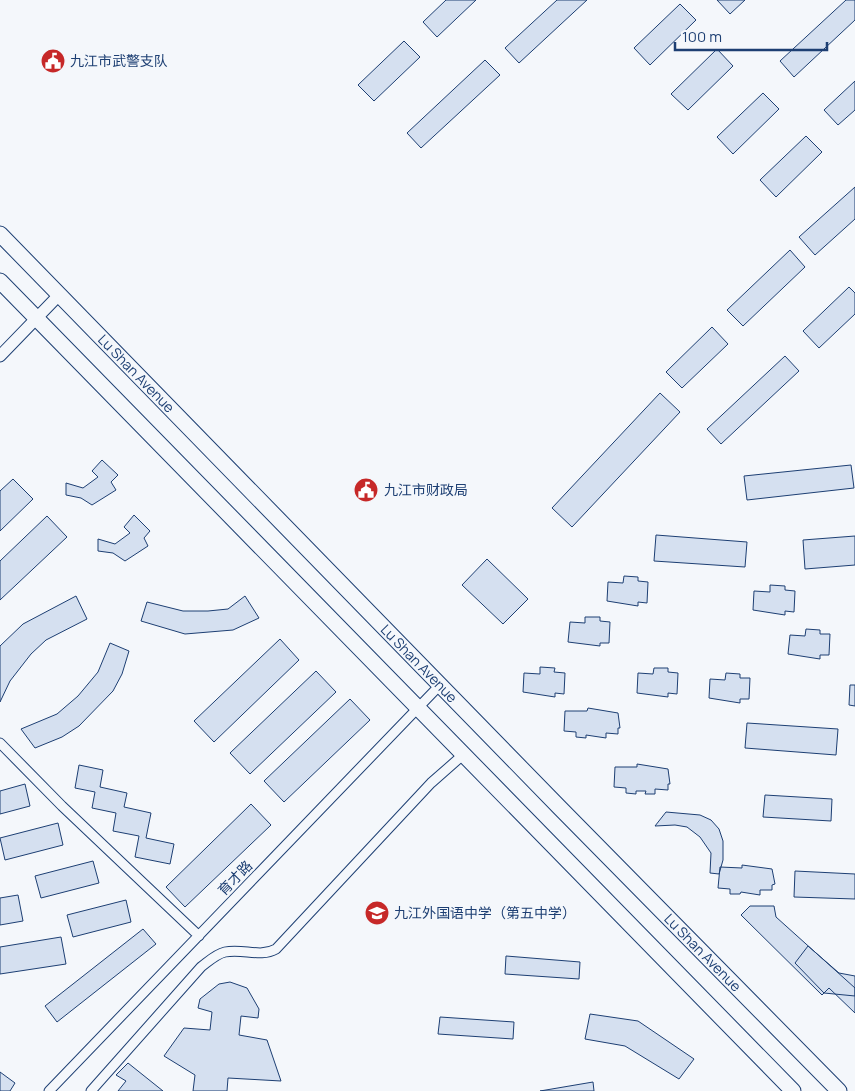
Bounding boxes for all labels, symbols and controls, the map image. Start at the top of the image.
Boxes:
scale bar [675,20,828,52]
text: 100 m [682,26,722,47]
public building icon: 九江市武警支队 [40,48,66,74]
place label: 九江市武警支队 [70,51,168,70]
street label: Lu Shan Avenue [94,330,179,416]
public building icon: 九江市财政局 [353,477,379,503]
place label: 九江市财政局 [384,480,468,499]
street label: Lu Shan Avenue [377,620,462,706]
street label: 育才路 [213,856,256,899]
school or university icon: 九江外国语中学（第五中学） [364,900,390,926]
place label: 九江外国语中学（第五中学） [394,903,576,922]
street label: Lu Shan Avenue [660,909,746,995]

